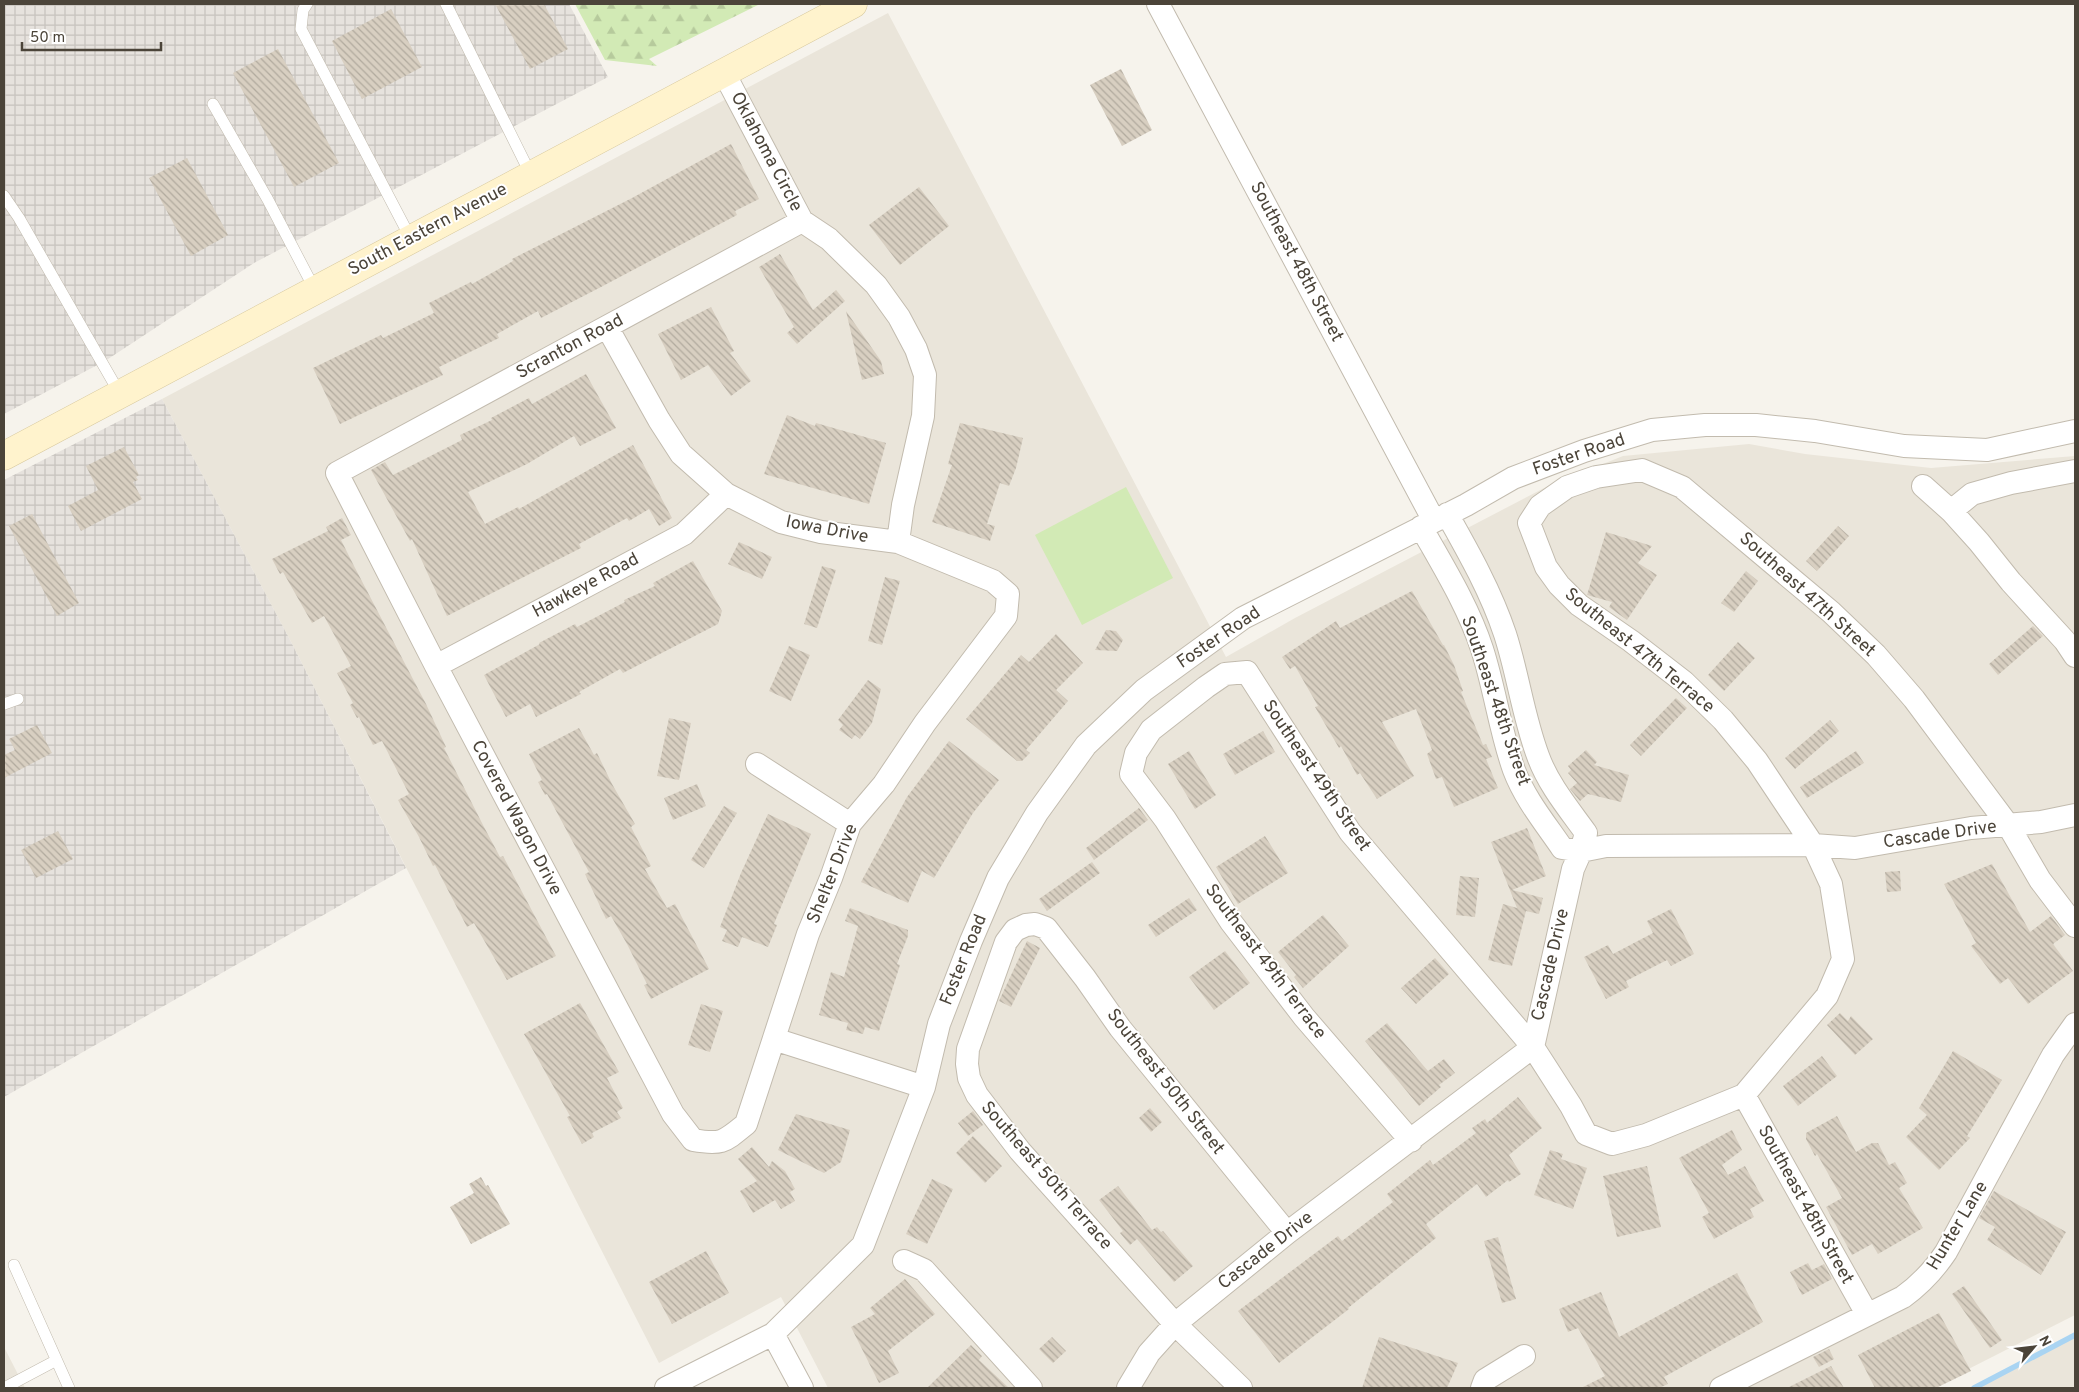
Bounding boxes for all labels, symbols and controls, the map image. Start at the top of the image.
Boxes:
scale bar [22,20,161,52]
text: 50 m [30,29,65,48]
street label: Oklahoma Circle [725,88,807,216]
street label: South Eastern Avenue [344,178,512,282]
street label: Southeast 48th Street [1244,178,1348,346]
street label: Scranton Road [512,309,628,385]
street label: Foster Road [1530,428,1628,482]
street label: Iowa Drive [784,511,870,549]
street label: Southeast 47th Street [1734,528,1880,662]
street label: Hawkeye Road [529,548,643,624]
street label: Southeast 47th Terrace [1559,583,1719,719]
street label: Foster Road [1173,602,1265,674]
street label: Southeast 48th Street [1455,613,1535,789]
street label: Southeast 49th Street [1257,696,1375,856]
street label: Covered Wagon Drive [465,736,567,900]
street label: Cascade Drive [1882,816,1998,854]
street label: Shelter Drive [802,821,864,927]
street label: Southeast 49th Terrace [1199,880,1331,1044]
street label: Cascade Drive [1527,907,1575,1023]
street label: Foster Road [935,911,993,1009]
street label: Southeast 50th Street [1101,1004,1229,1160]
street label: Southeast 50th Terrace [975,1097,1117,1255]
street label: Southeast 48th Street [1752,1122,1858,1288]
street label: Hunter Lane [1922,1177,1994,1275]
street label: Cascade Drive [1214,1207,1318,1295]
north arrow [2009,1322,2059,1372]
text: N [2034,1333,2054,1350]

